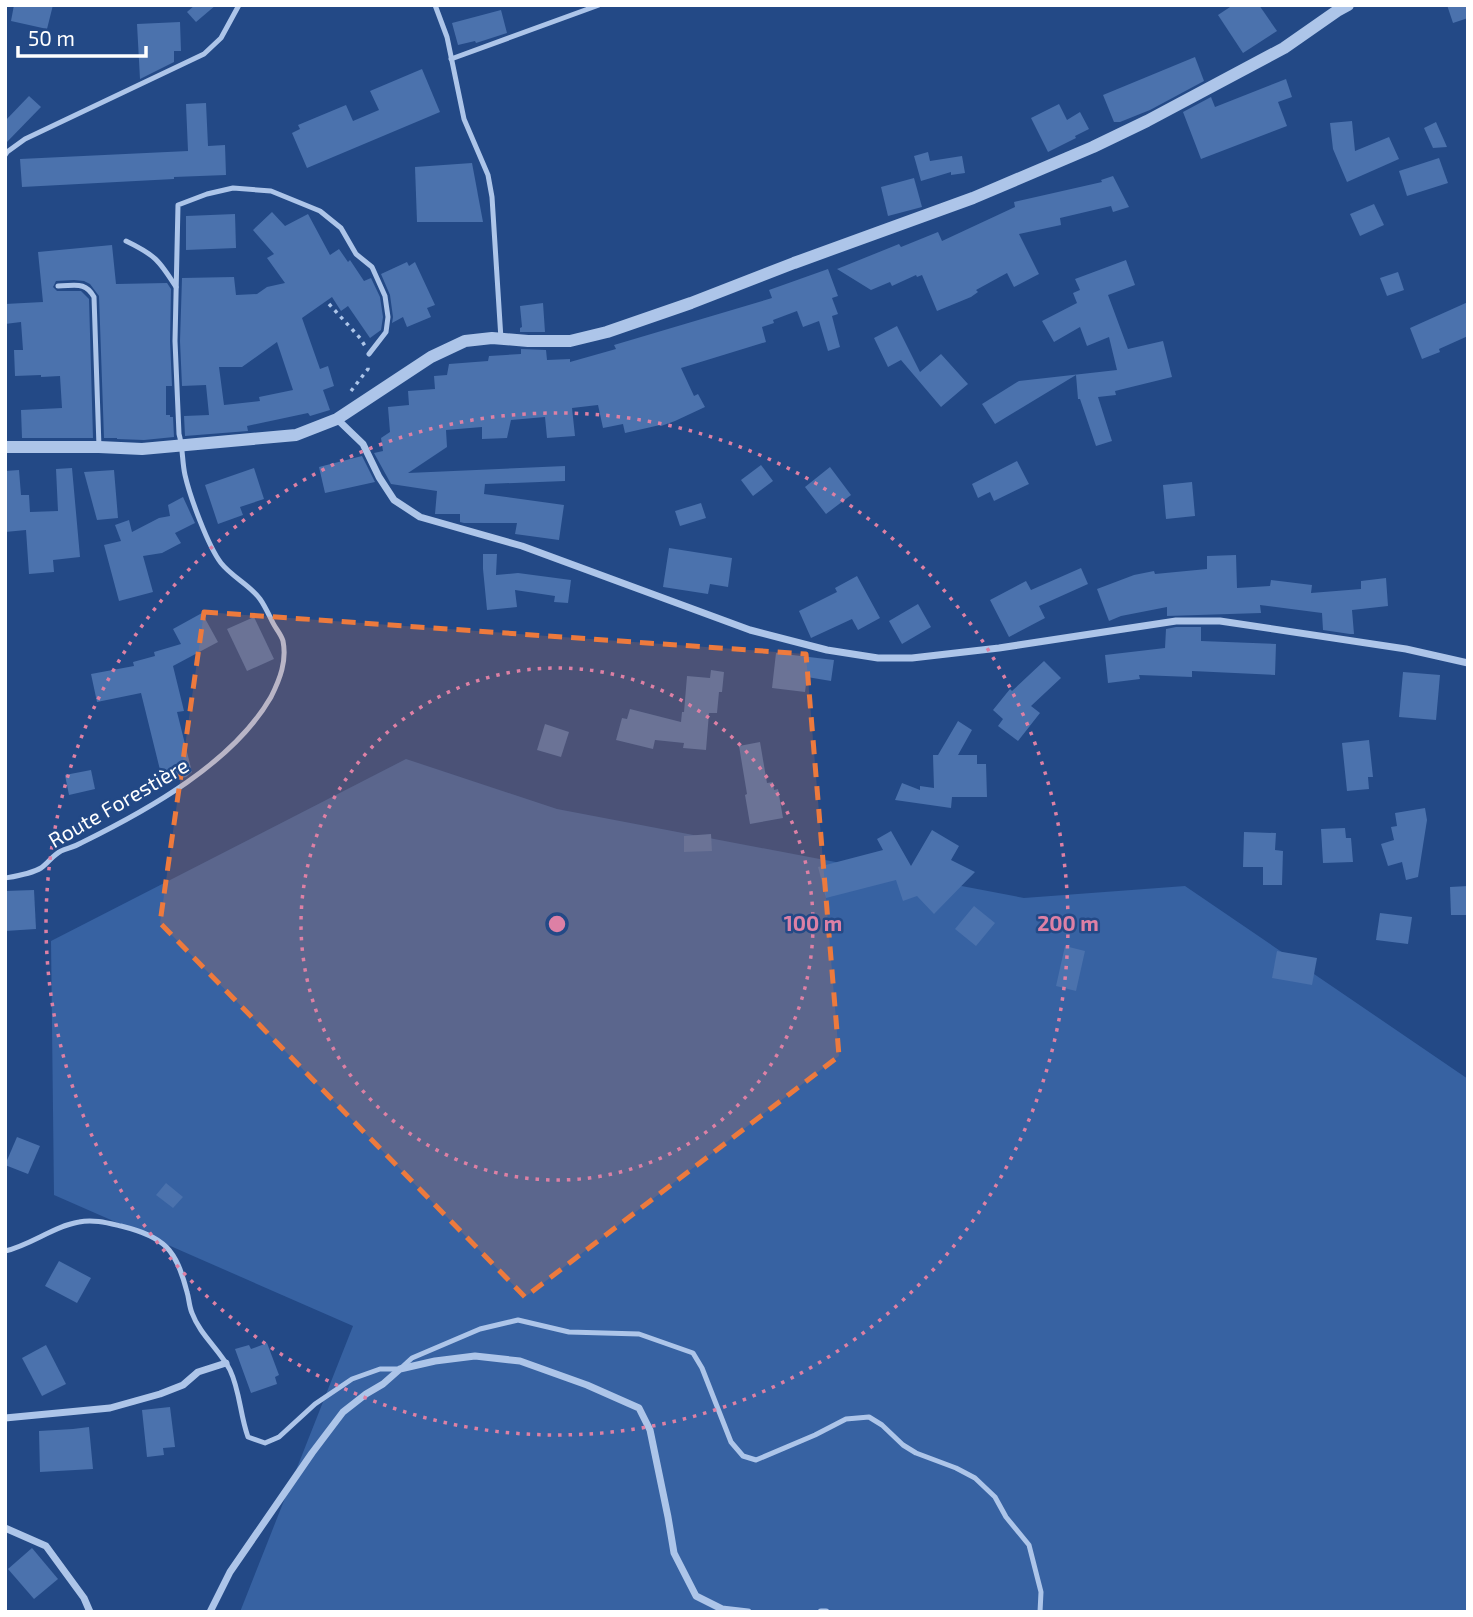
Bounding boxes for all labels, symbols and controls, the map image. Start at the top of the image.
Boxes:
scale bar [18,14,145,58]
text: 50 m [28,25,75,50]
street label: Route Forestière [43,752,193,852]
text: 100 m [784,910,842,935]
text: 200 m [1037,910,1099,935]
centre of rings [545,912,569,936]

